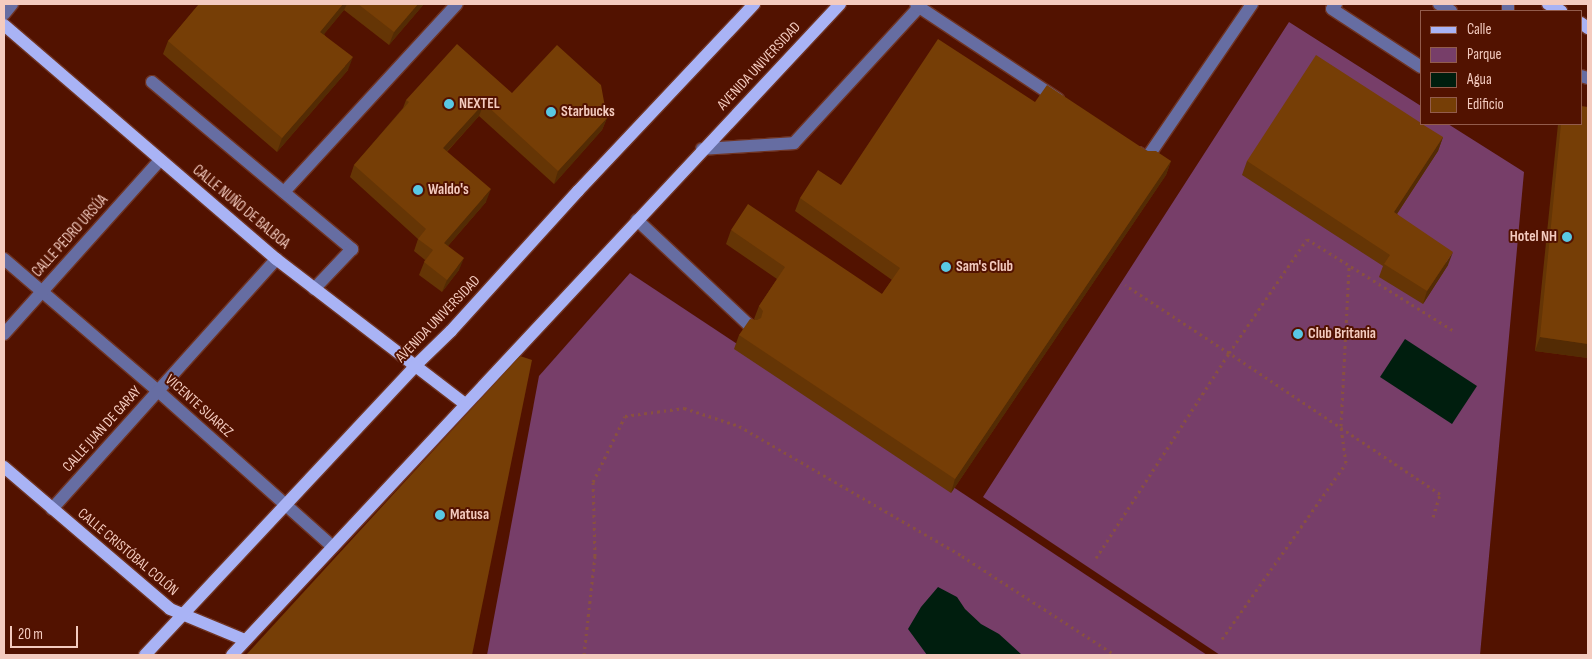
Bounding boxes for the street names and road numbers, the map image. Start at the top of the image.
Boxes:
street label: AVENIDA UNIVERSIDAD [714,18,804,114]
street label: CALLE NUÑO DE BALBOA [189,161,293,253]
street label: CALLE PEDRO URSÚA [28,191,112,281]
street label: AVENIDA UNIVERSIDAD [392,272,484,366]
street label: VICENTE SUAREZ [161,371,237,441]
street label: CALLE JUAN DE GARAY [59,382,145,476]
street label: CALLE CRISTÓBAL COLÓN [74,505,182,599]

